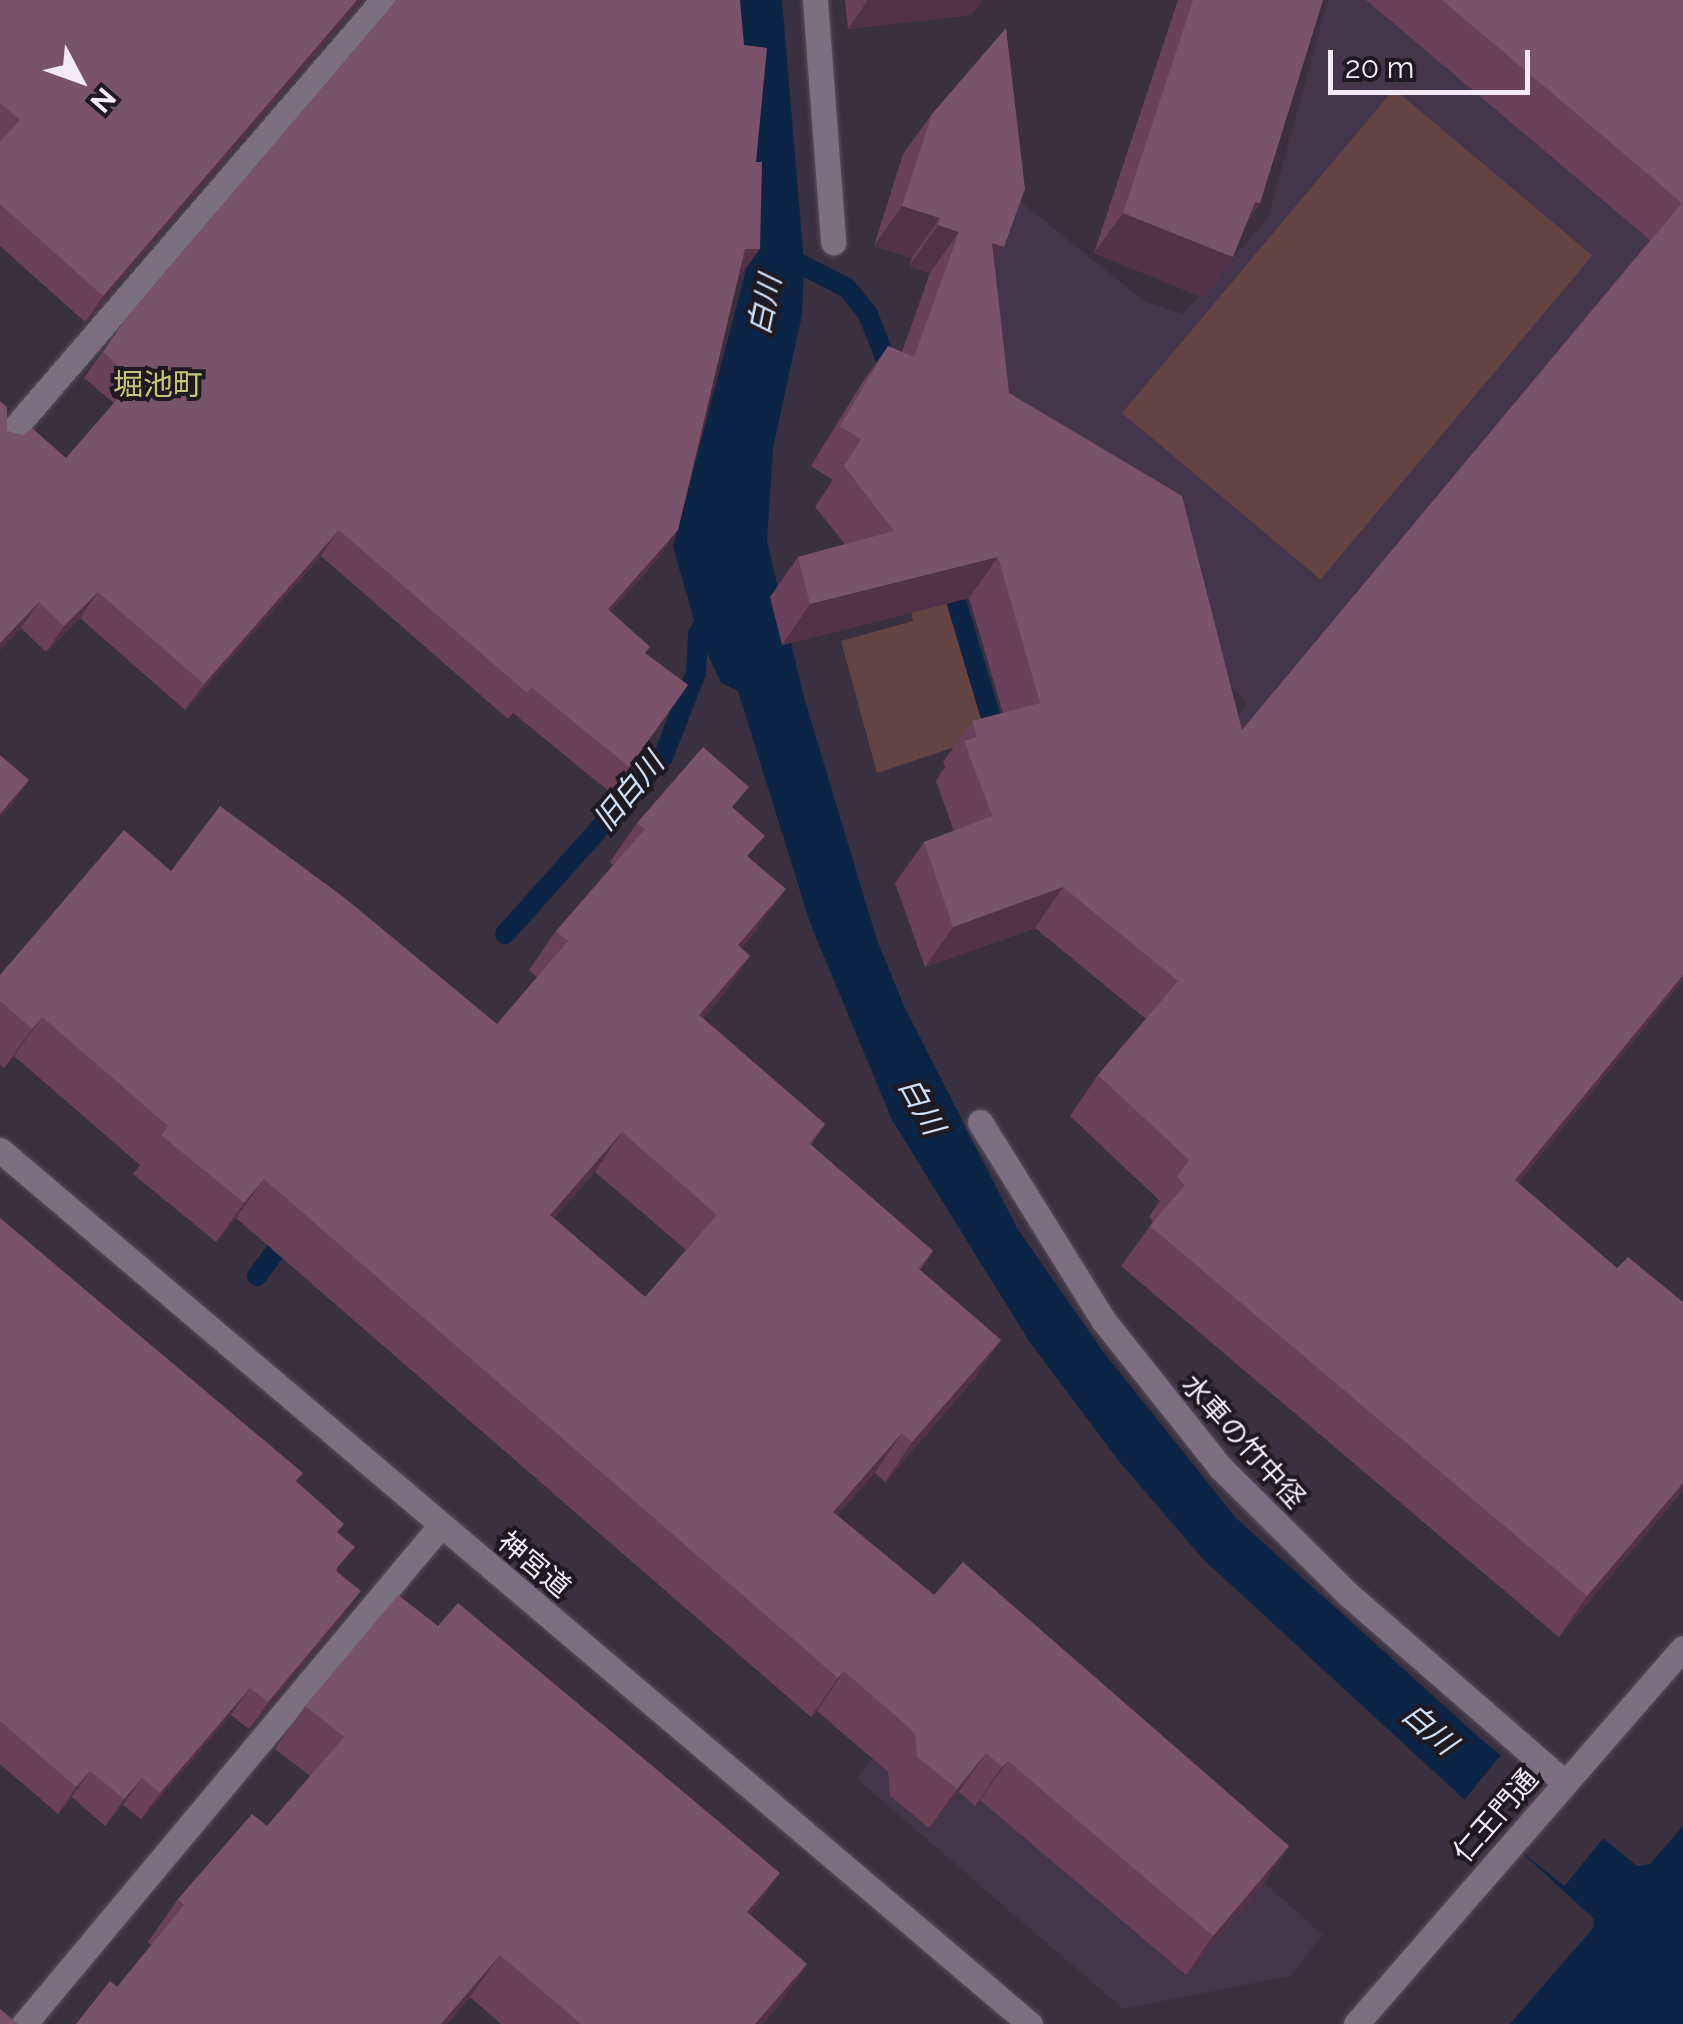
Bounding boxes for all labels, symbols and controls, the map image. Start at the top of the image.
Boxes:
north arrow [30,30,130,130]
scale bar [1333,30,1536,92]
text: 20 m [1345,50,1414,85]
text: N [84,81,122,119]
water label: 白川 [741,272,789,338]
district label: 堀池町 [113,367,203,403]
water label: 旧白川 [586,746,672,838]
water label: 白川 [891,1071,951,1141]
street label: 水車の竹中径 [1174,1368,1312,1516]
street label: 神宮道 [491,1525,577,1605]
water label: 白川 [1395,1696,1463,1762]
street label: 仁王門通 [1447,1763,1545,1869]

